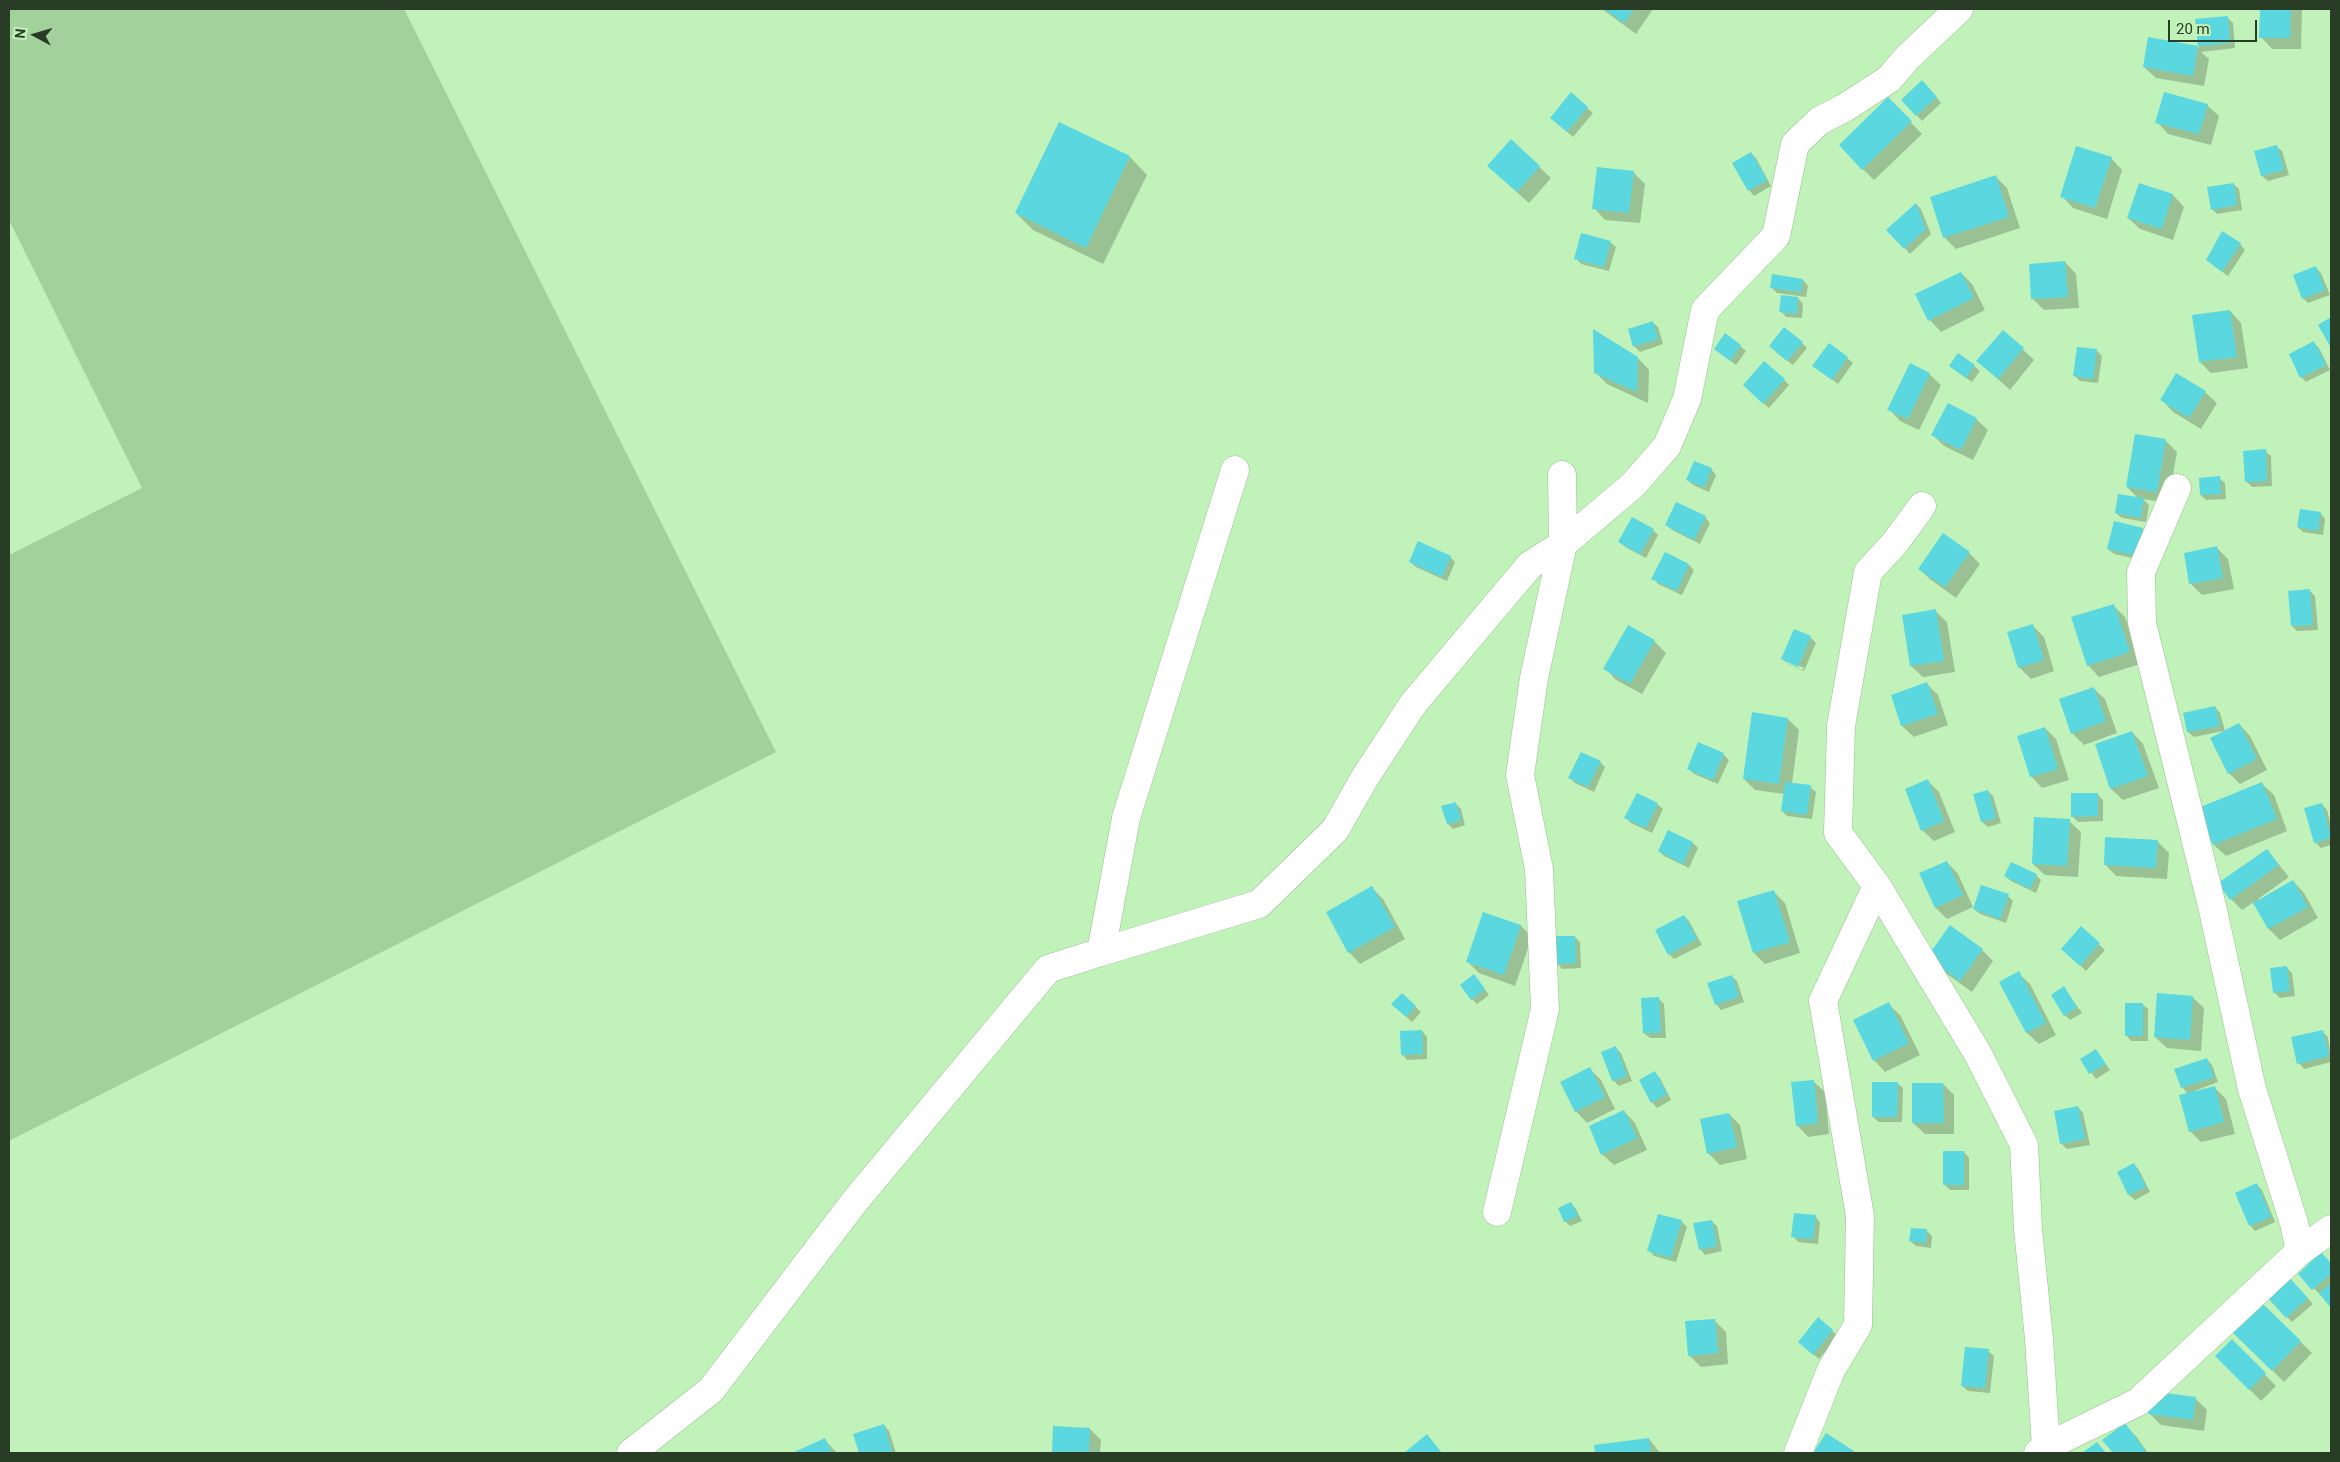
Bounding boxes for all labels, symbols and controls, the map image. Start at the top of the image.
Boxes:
north arrow [10,10,60,60]
scale bar [2170,10,2259,42]
text: 20 m [2176,20,2210,38]
text: N [12,28,29,39]

